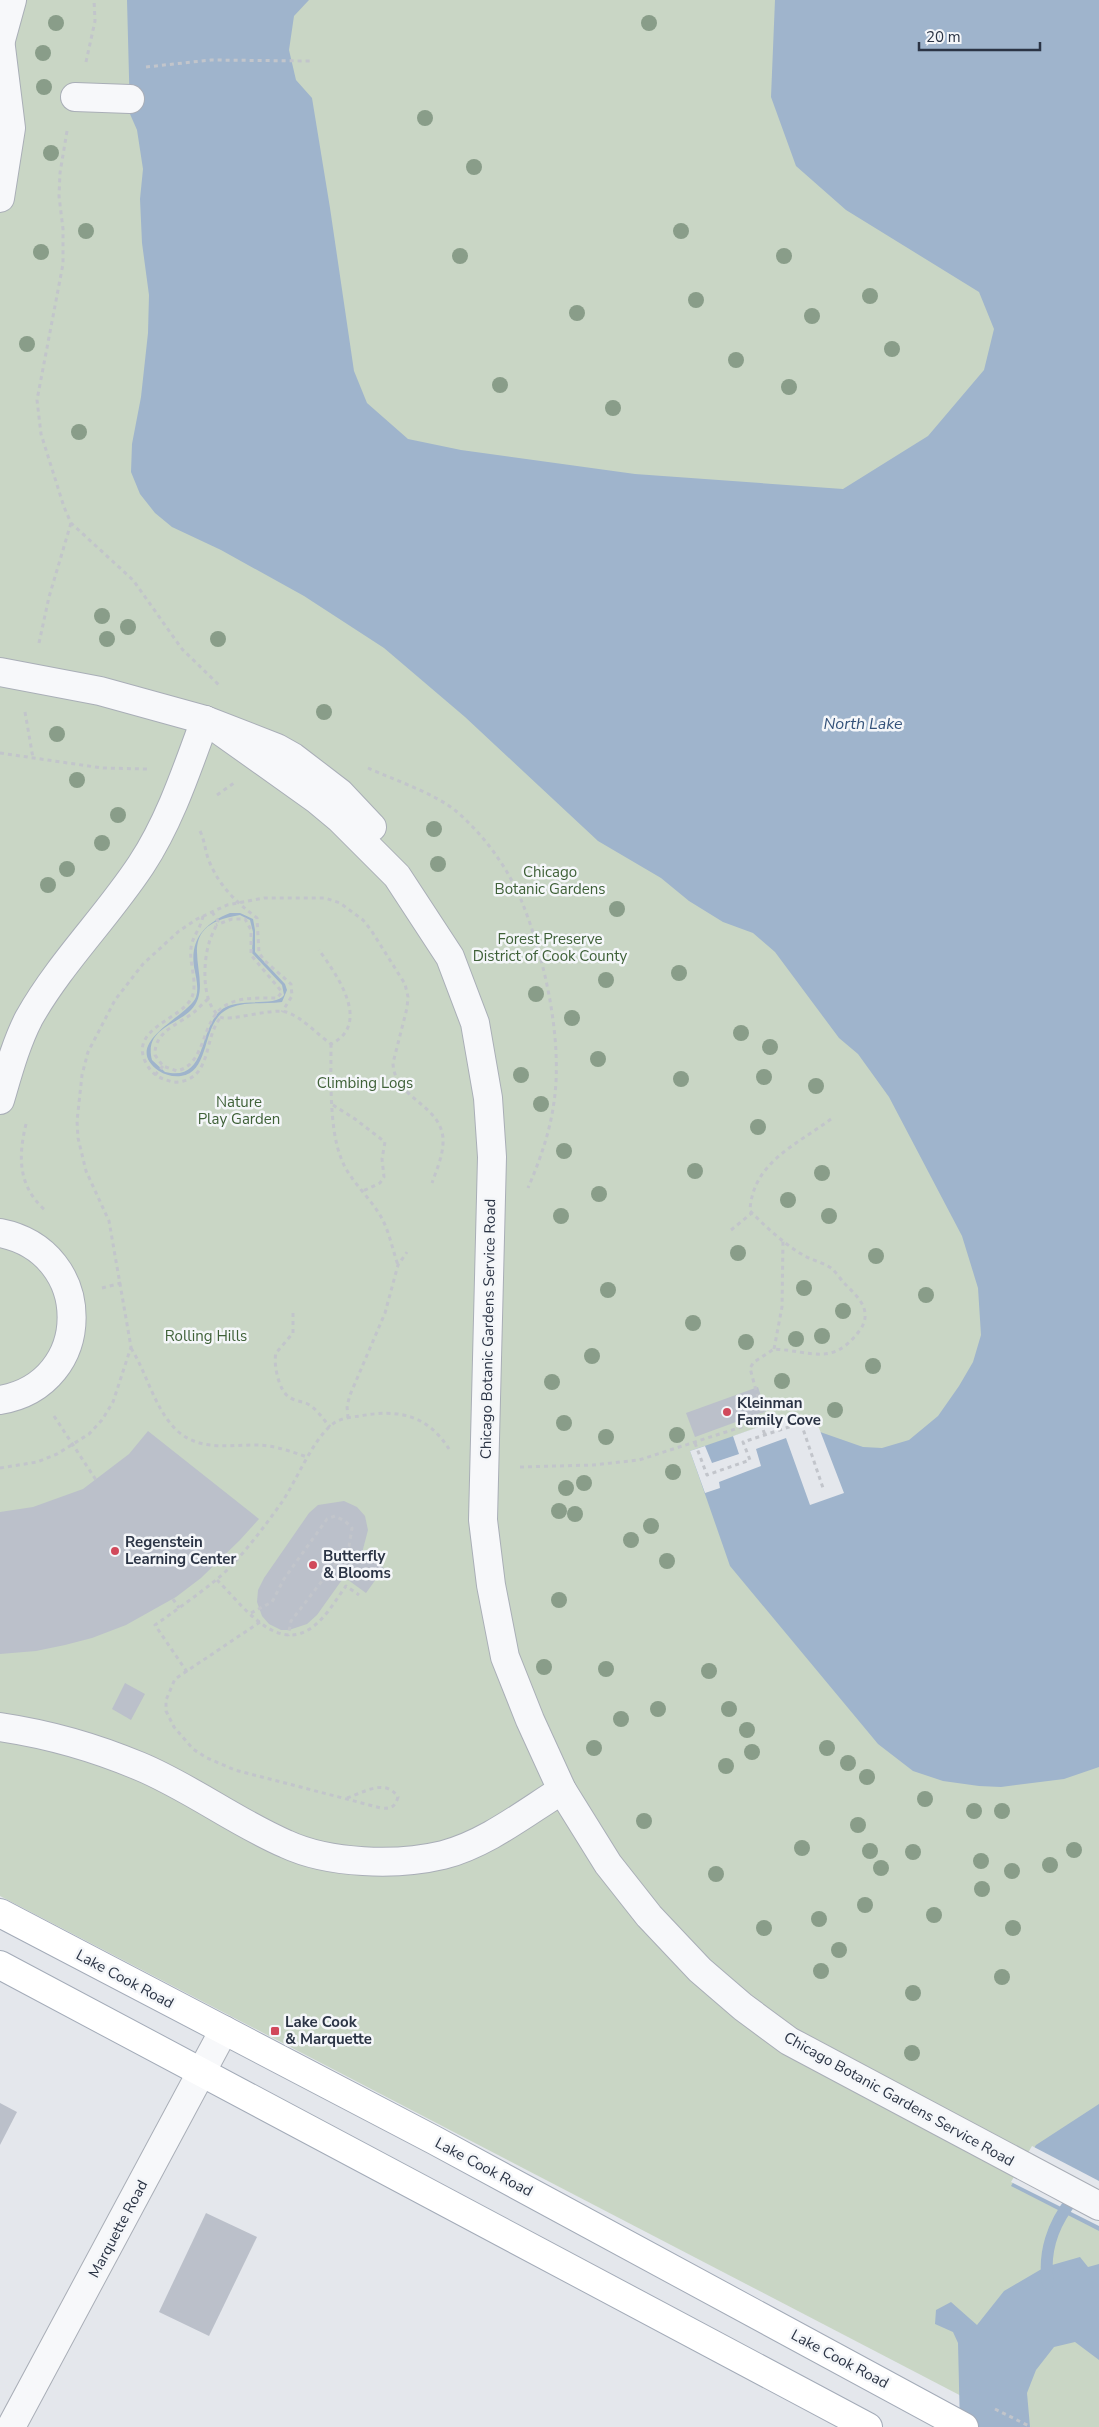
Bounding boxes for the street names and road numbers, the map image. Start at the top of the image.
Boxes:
street label: Chicago Botanic Gardens Service Road [476,1199,500,1459]
street label: Lake Cook Road [73,1945,177,2013]
street label: Chicago Botanic Gardens Service Road [780,2027,1018,2171]
street label: Lake Cook Road [432,2133,536,2201]
street label: Marquette Road [84,2177,152,2281]
street label: Lake Cook Road [788,2325,892,2393]

